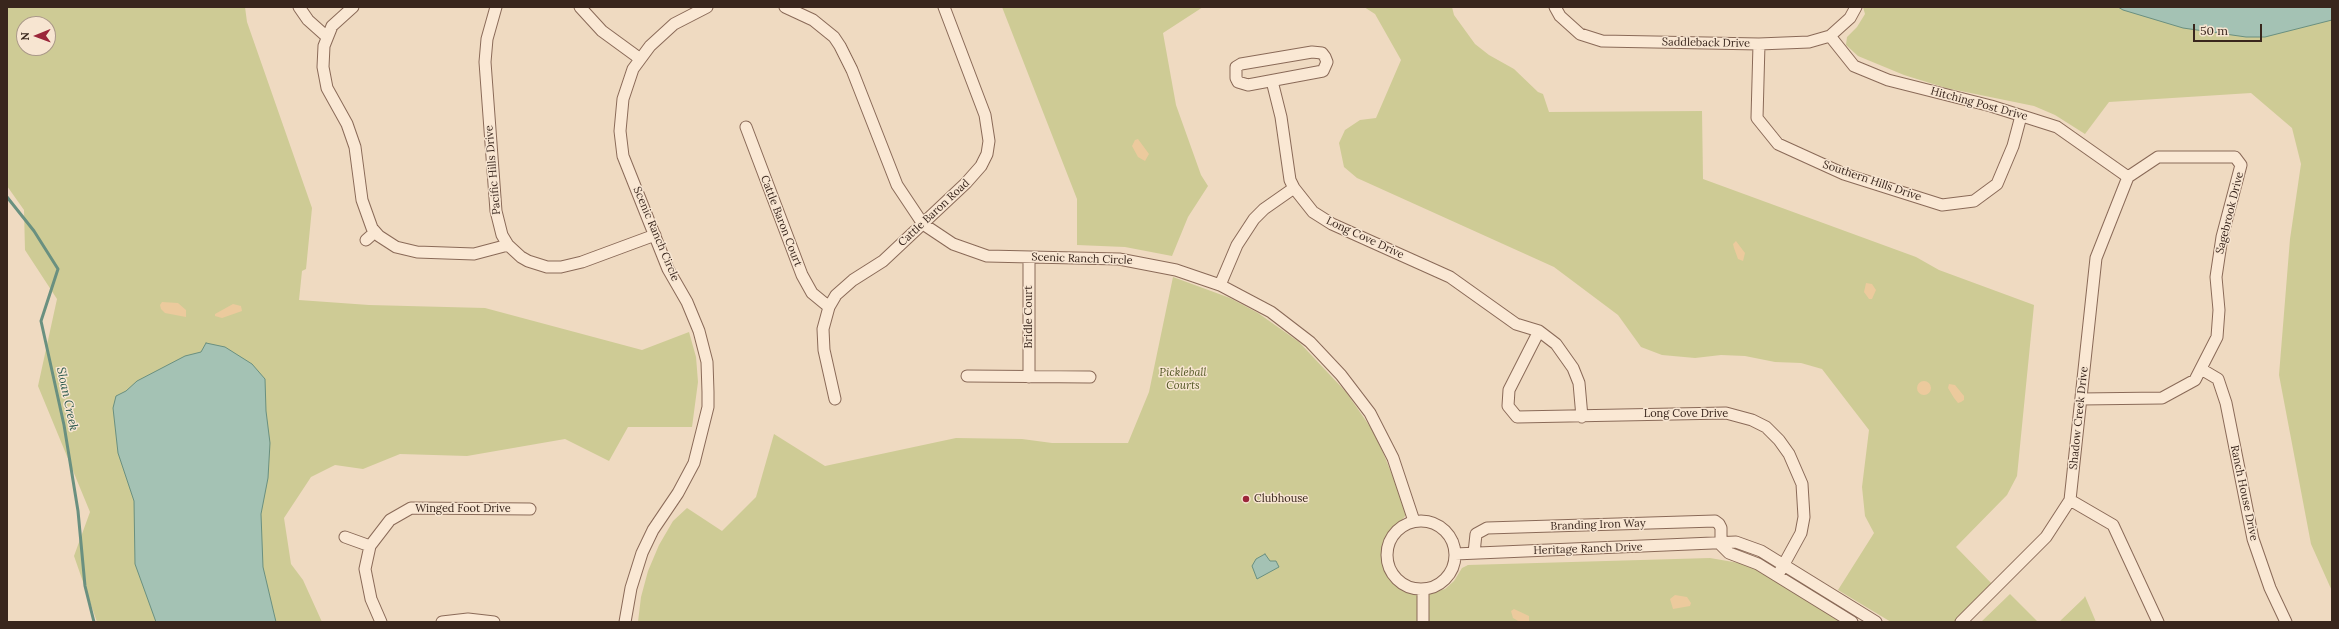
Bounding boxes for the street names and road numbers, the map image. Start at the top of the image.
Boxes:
street label: Saddleback Drive [1662,36,1750,50]
street label: Hitching Post Drive [1929,85,2029,123]
street label: Pacific Hills Drive [483,125,503,215]
street label: Southern Hills Drive [1821,158,1923,204]
street label: Sagebrook Drive [2213,171,2247,255]
street label: Cattle Baron Court [758,173,804,269]
street label: Cattle Baron Road [896,177,972,249]
street label: Scenic Ranch Circle [630,185,682,283]
street label: Long Cove Drive [1324,214,1406,262]
street label: Scenic Ranch Circle [1031,251,1133,267]
street label: Bridle Court [1022,286,1036,348]
street label: Shadow Creek Drive [2067,366,2091,470]
street label: Long Cove Drive [1644,407,1728,421]
street label: Ranch House Drive [2227,444,2261,542]
street label: Winged Foot Drive [415,502,511,516]
street label: Branding Iron Way [1550,517,1646,533]
street label: Heritage Ranch Drive [1533,540,1643,558]

